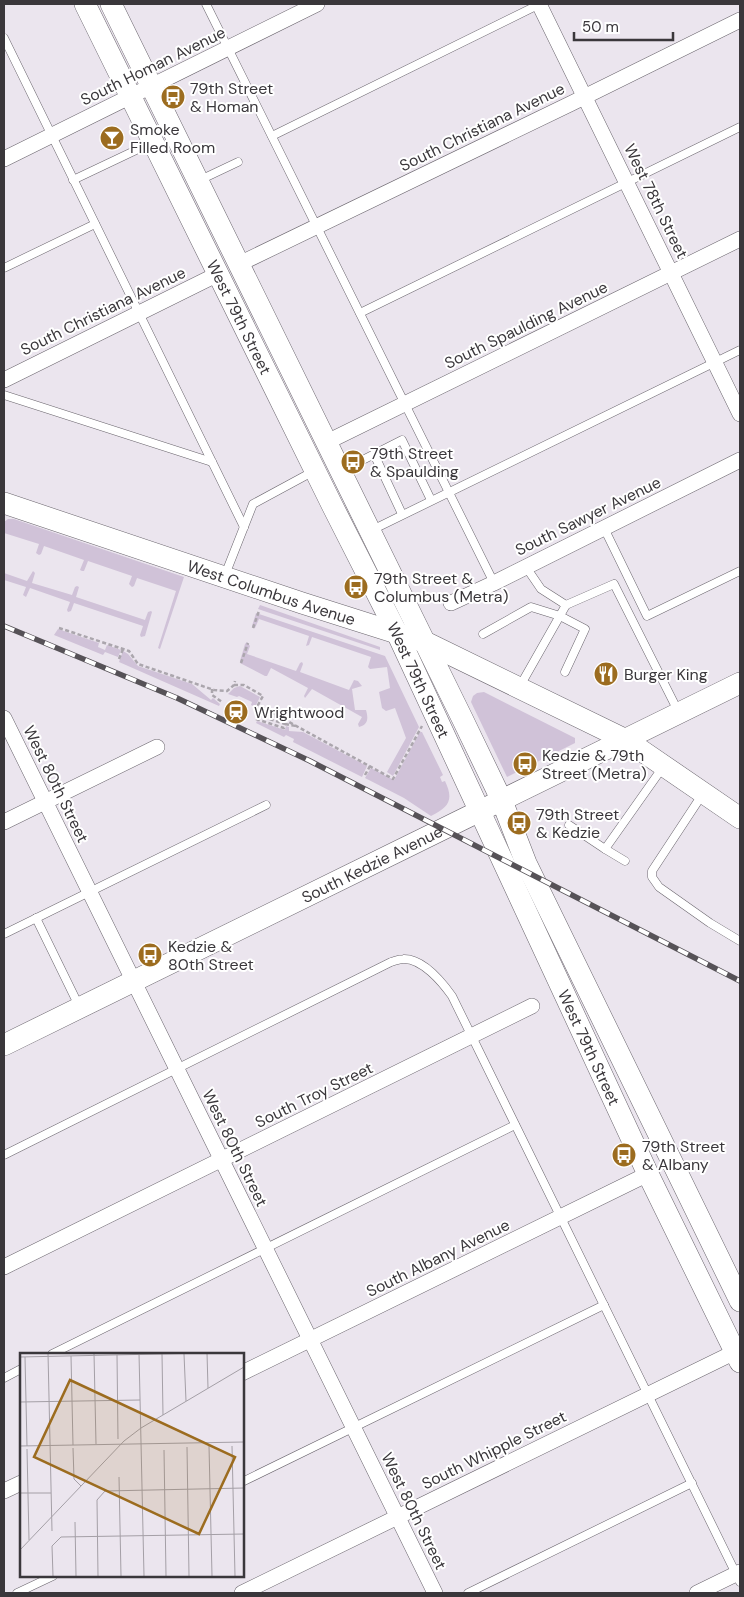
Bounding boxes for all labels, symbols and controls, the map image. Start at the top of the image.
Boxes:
scale bar [574,10,673,42]
text: 50 m [582,17,619,37]
street label: South Homan Avenue [77,22,229,110]
place label: 79th Street & Homan [190,78,273,117]
street label: South Christiana Avenue [396,78,568,176]
bus stop icon: 79th Street & Homan [160,84,186,110]
place label: Smoke Filled Room [130,119,215,158]
bar icon: Smoke Filled Room [99,125,125,151]
street label: West 78th Street [619,140,693,262]
street label: West 79th Street [202,256,276,378]
street label: South Christiana Avenue [17,262,189,360]
street label: South Spaulding Avenue [441,276,611,374]
place label: 79th Street & Spaulding [370,443,459,482]
bus stop icon: 79th Street & Spaulding [340,449,366,475]
street label: South Sawyer Avenue [512,472,664,560]
street label: West Columbus Avenue [185,555,358,630]
place label: 79th Street & Columbus (Metra) [374,568,509,607]
bus stop icon: 79th Street & Columbus (Metra) [343,574,369,600]
street label: West 79th Street [383,619,455,741]
restaurant icon: Burger King [593,661,619,687]
place label: Burger King [624,664,708,685]
station icon: Wrightwood [223,699,249,725]
place label: Wrightwood [254,702,344,723]
street label: West 80th Street [19,722,93,846]
place label: Kedzie & 79th Street (Metra) [542,745,647,784]
bus stop icon: Kedzie & 79th Street (Metra) [512,751,538,777]
place label: 79th Street & Kedzie [536,804,619,843]
bus stop icon: 79th Street & Kedzie [506,810,532,836]
street label: South Kedzie Avenue [298,821,446,908]
place label: Kedzie & 80th Street [168,936,254,975]
bus stop icon: Kedzie & 80th Street [137,942,163,968]
street label: West 79th Street [553,986,625,1109]
street label: South Troy Street [252,1057,376,1133]
street label: West 80th Street [198,1086,272,1210]
place label: 79th Street & Albany [642,1136,725,1175]
bus stop icon: 79th Street & Albany [611,1142,637,1168]
street label: South Albany Avenue [363,1214,513,1302]
inset map [20,1353,244,1577]
street label: South Whipple Street [418,1406,570,1494]
street label: West 80th Street [377,1449,451,1573]

